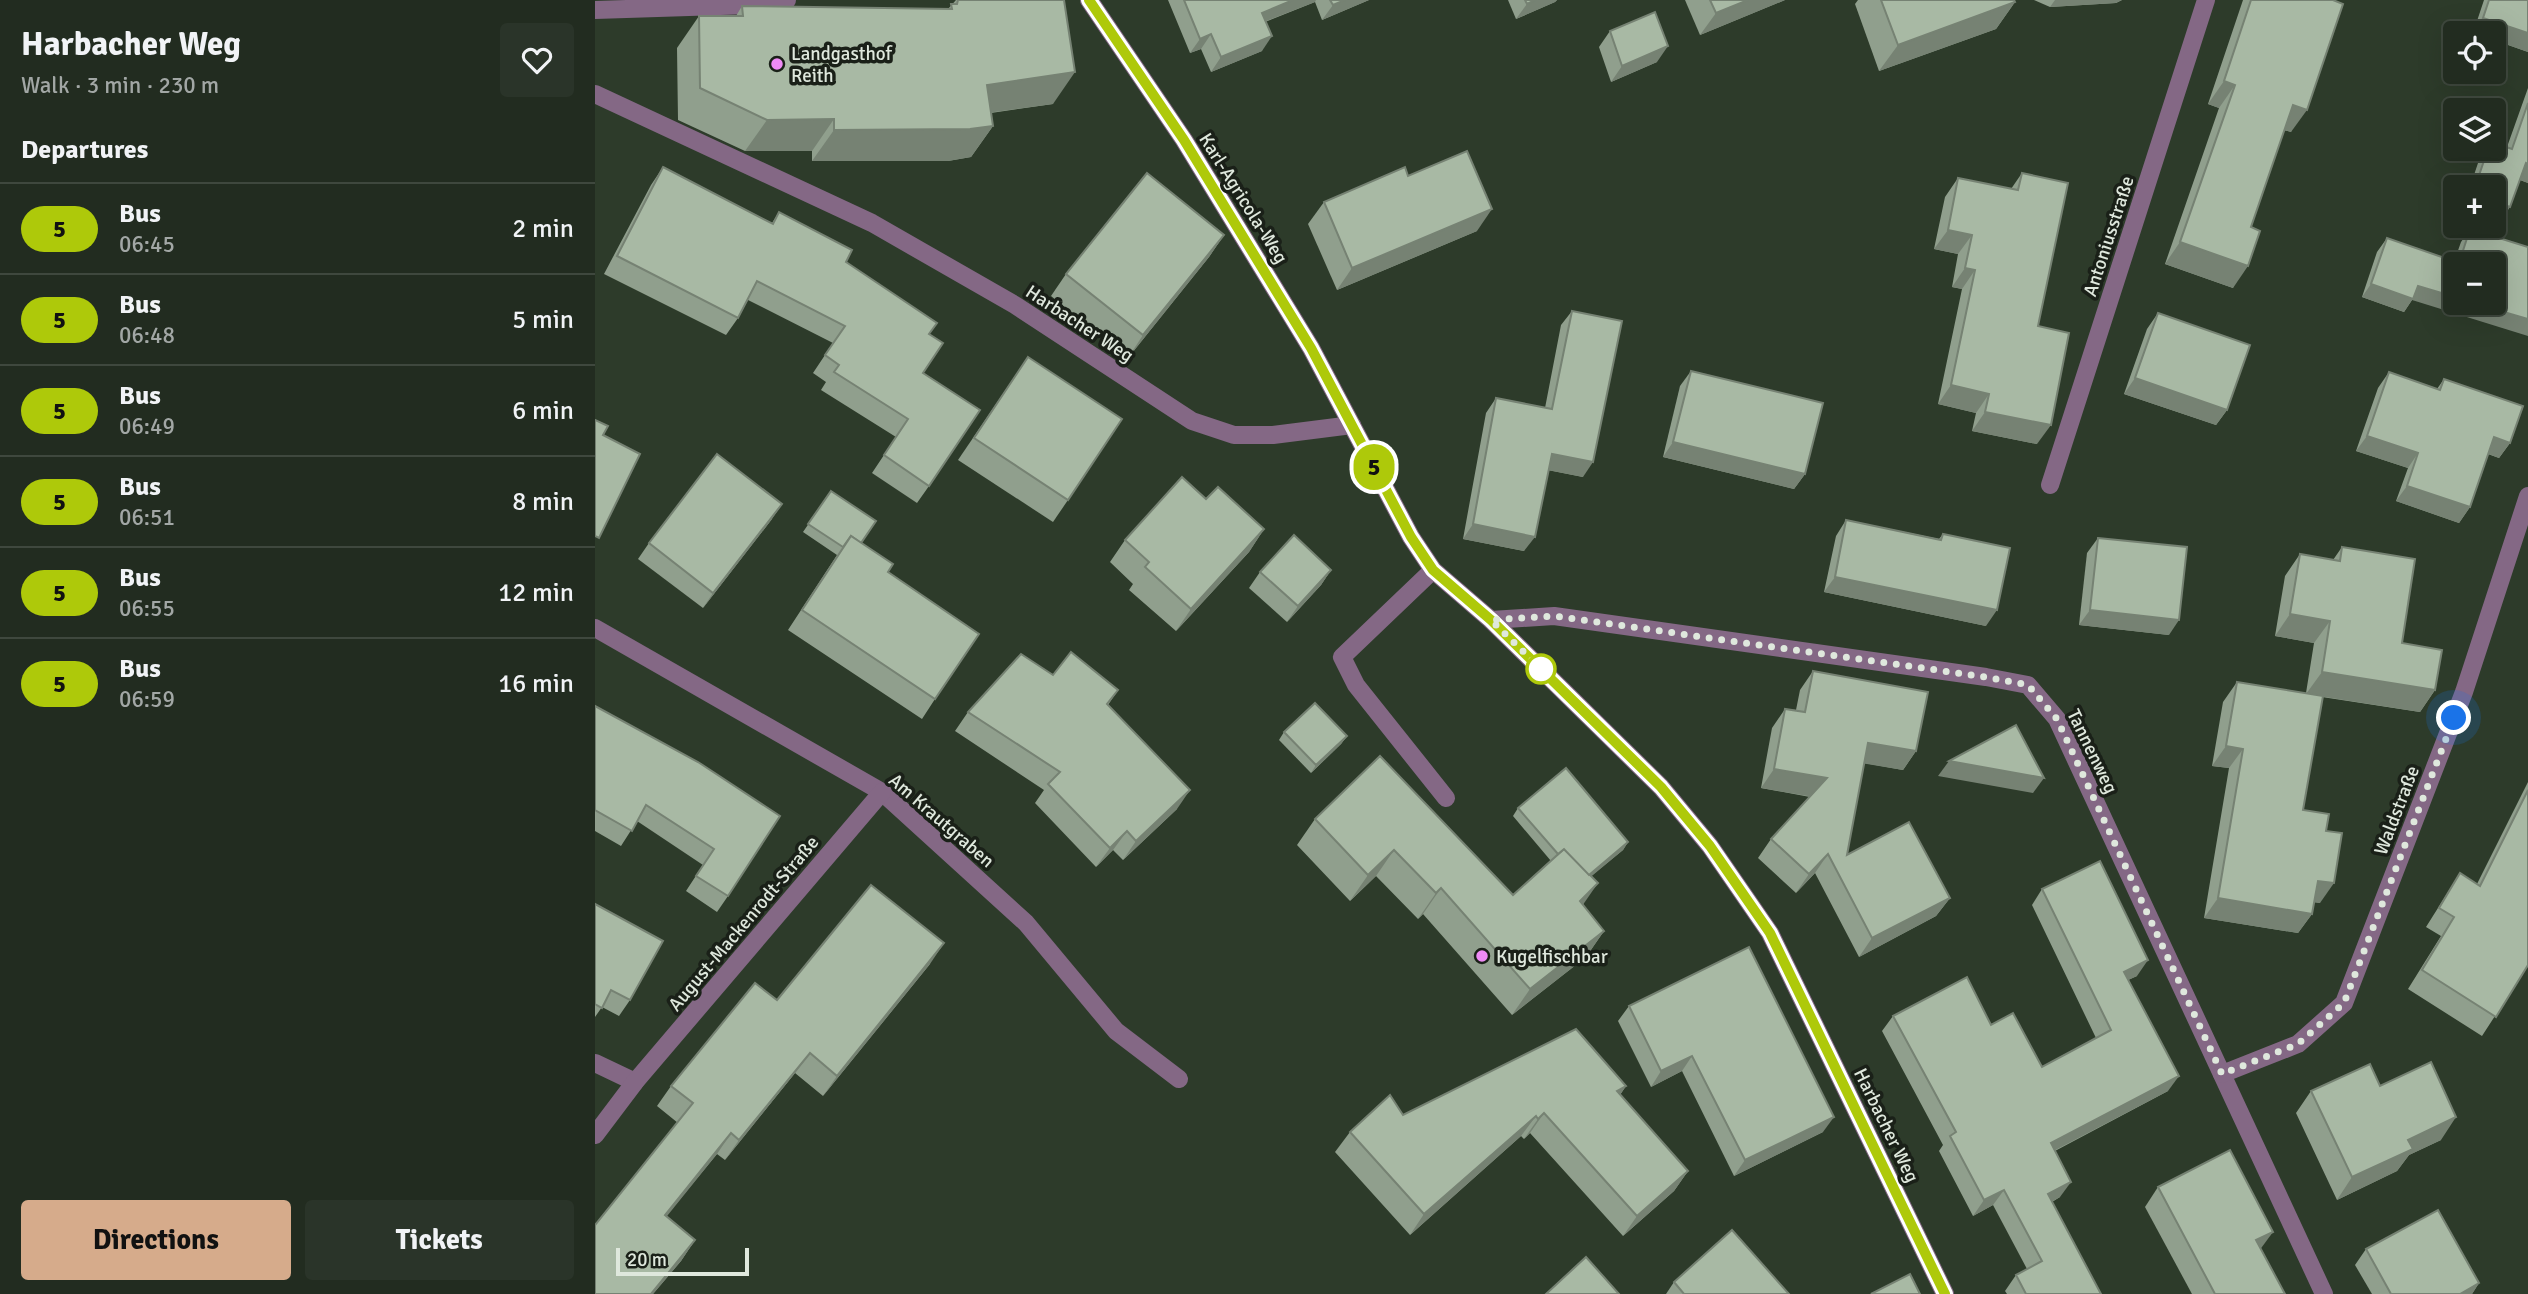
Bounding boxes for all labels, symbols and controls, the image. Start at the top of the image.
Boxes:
map controls [2443,21,2506,315]
button: locate [2443,21,2506,84]
button: heart [500,23,574,97]
text: Harbacher Weg [21,24,241,65]
place label: Landgasthof Reith [791,42,894,88]
marker: Landgasthof Reith [769,56,785,72]
text: Walk · 3 min · 230 m [21,71,219,100]
button: layers [2443,98,2506,161]
street label: Karl-Agricola-Weg [1193,129,1293,268]
text: Departures [21,134,148,166]
street label: Antoniusstraße [2078,173,2140,300]
button: + [2443,175,2506,238]
text: Bus [119,198,161,230]
text: 2 min [512,213,574,245]
text: 5 [53,214,66,244]
text: 06:45 [119,230,175,259]
button: − [2443,252,2506,315]
street label: Harbacher Weg [1021,280,1138,368]
text: Bus [119,289,161,321]
text: 5 min [512,304,574,336]
text: 5 [53,305,66,335]
text: 06:48 [119,321,175,350]
text: Bus [119,380,161,412]
text: 6 min [512,395,574,427]
text: 5 [53,396,66,426]
text: 06:49 [119,412,175,441]
line badge: 5 [1351,444,1397,490]
text: 5 [1368,452,1380,482]
text: Bus [119,471,161,503]
text: 8 min [512,486,574,518]
text: 5 [53,487,66,517]
text: 06:51 [119,503,175,532]
text: Bus [119,562,161,594]
text: 12 min [498,577,574,609]
text: 5 [53,578,66,608]
text: 06:55 [119,594,175,623]
text: Bus [119,653,161,685]
unlabelled marker [1526,654,1556,684]
text: 16 min [498,668,574,700]
text: 5 [53,669,66,699]
text: 06:59 [119,685,175,714]
your location [2436,700,2471,735]
street label: Tannenweg [2061,705,2123,798]
street label: Waldstraße [2369,762,2425,858]
street label: Am Krautgraben [884,768,999,873]
street label: August-Mackenrodt-Straße [663,831,824,1016]
place label: Kugelfischbar [1496,945,1608,969]
marker: Kugelfischbar [1474,948,1490,964]
street label: Harbacher Weg [1848,1064,1924,1186]
button: Directions [21,1200,291,1280]
button: Tickets [305,1200,574,1280]
scale bar [616,1245,749,1277]
text: 20 m [627,1248,667,1272]

